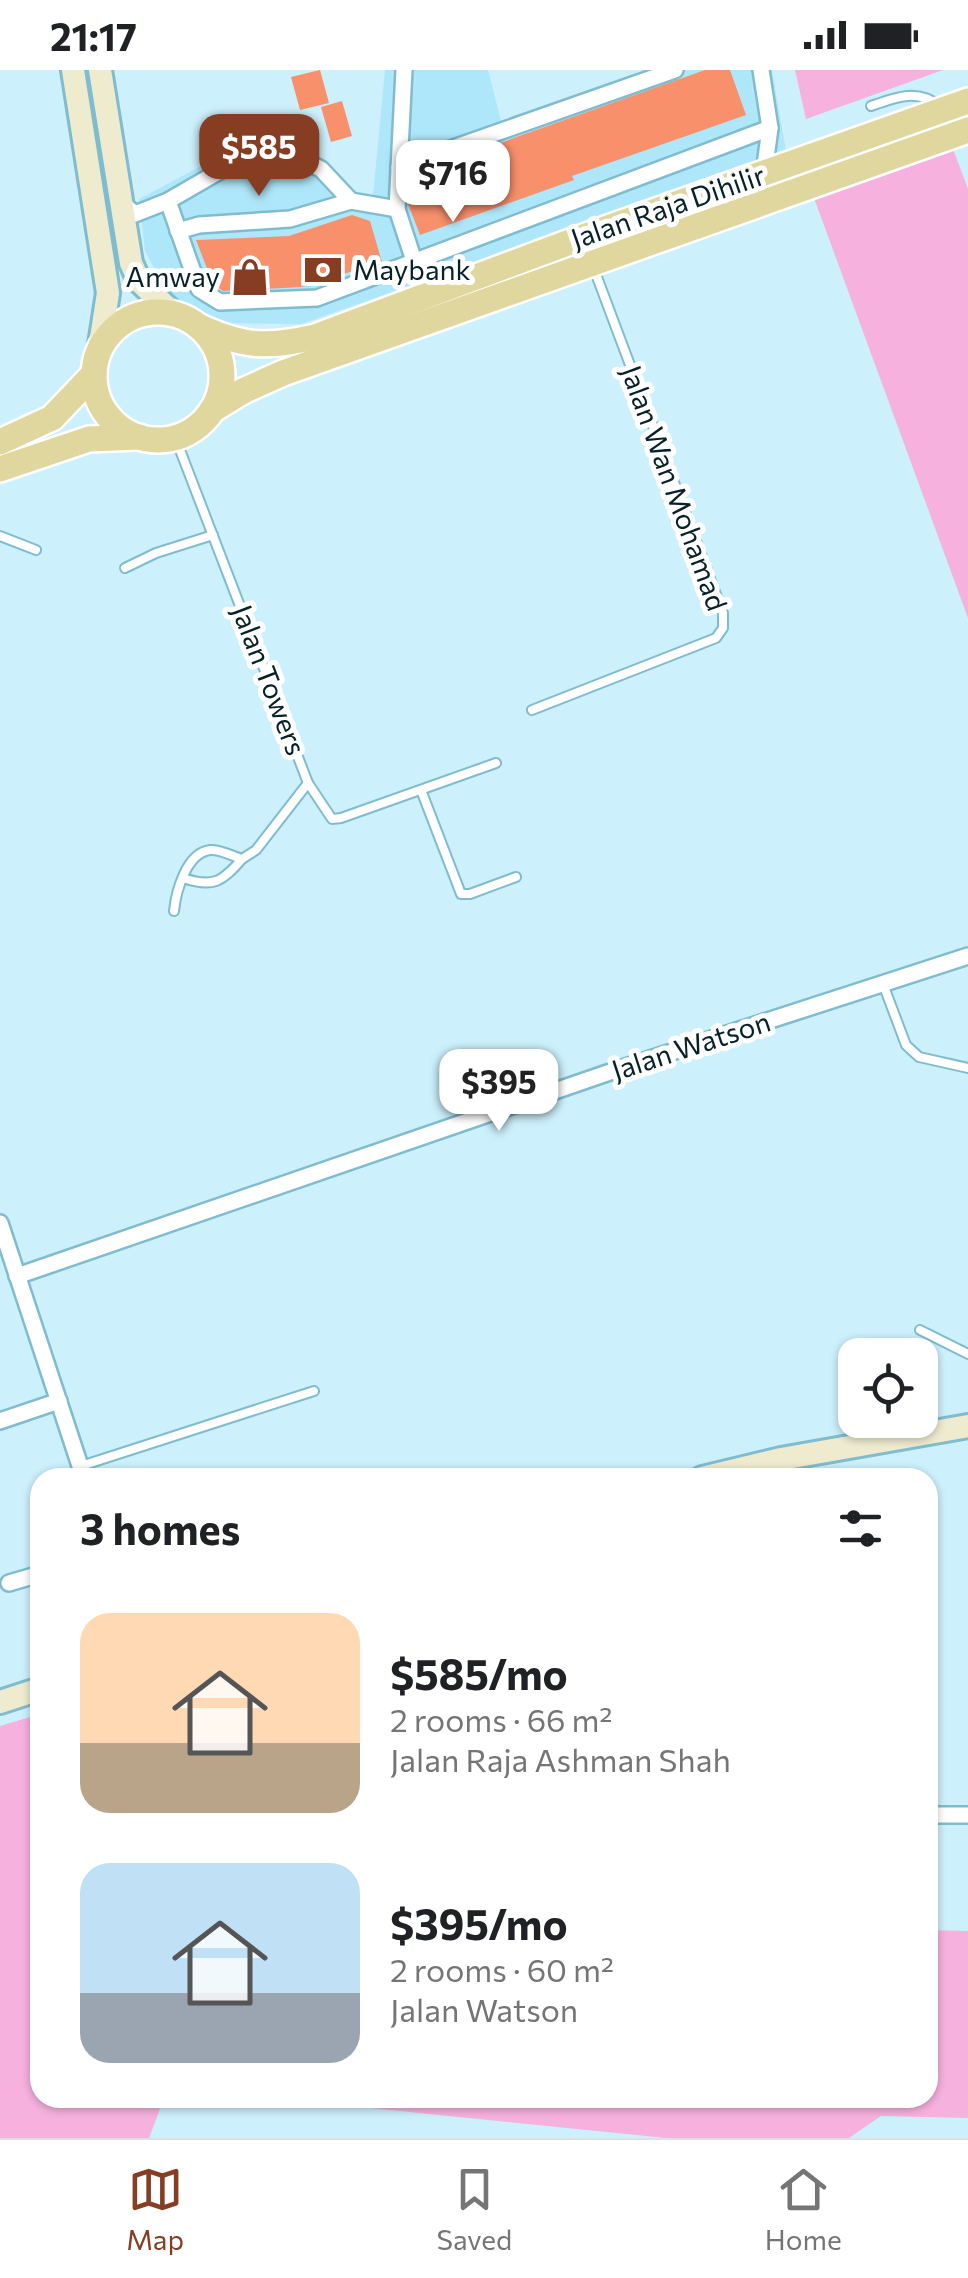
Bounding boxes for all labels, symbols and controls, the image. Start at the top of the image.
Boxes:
text: 21:17 [50,12,137,59]
pin: $585 [200,114,318,199]
text: $585 [221,126,297,166]
pin: $716 [394,140,512,225]
text: $716 [418,152,488,192]
street label: Jalan Raja Dihilir [566,157,769,255]
bank icon: Maybank [302,249,344,291]
place label: Maybank [353,252,471,286]
shop icon: Amway [229,256,271,298]
place label: Amway [126,259,220,293]
street label: Jalan Wan Mohamad [615,360,735,615]
street label: Jalan Towers [226,600,314,760]
street label: Jalan Watson [607,1003,774,1087]
pin: $395 [440,1049,558,1134]
text: $395 [461,1061,537,1101]
map controls [838,1338,938,1438]
button: locate [838,1338,938,1438]
icon: filters [833,1501,888,1556]
text: 3 homes [80,1502,240,1554]
text: $585/mo [390,1647,568,1699]
icon: home [160,1653,280,1773]
text: 2 rooms · 66 m² [390,1699,612,1739]
text: Jalan Raja Ashman Shah [390,1739,731,1779]
text: $395/mo [390,1897,568,1949]
icon: home [160,1903,280,2023]
text: 2 rooms · 60 m² [390,1949,614,1989]
text: Jalan Watson [390,1989,578,2029]
tab: Map [126,2162,184,2256]
tab: Saved [437,2162,512,2256]
tab: Home [765,2162,842,2256]

